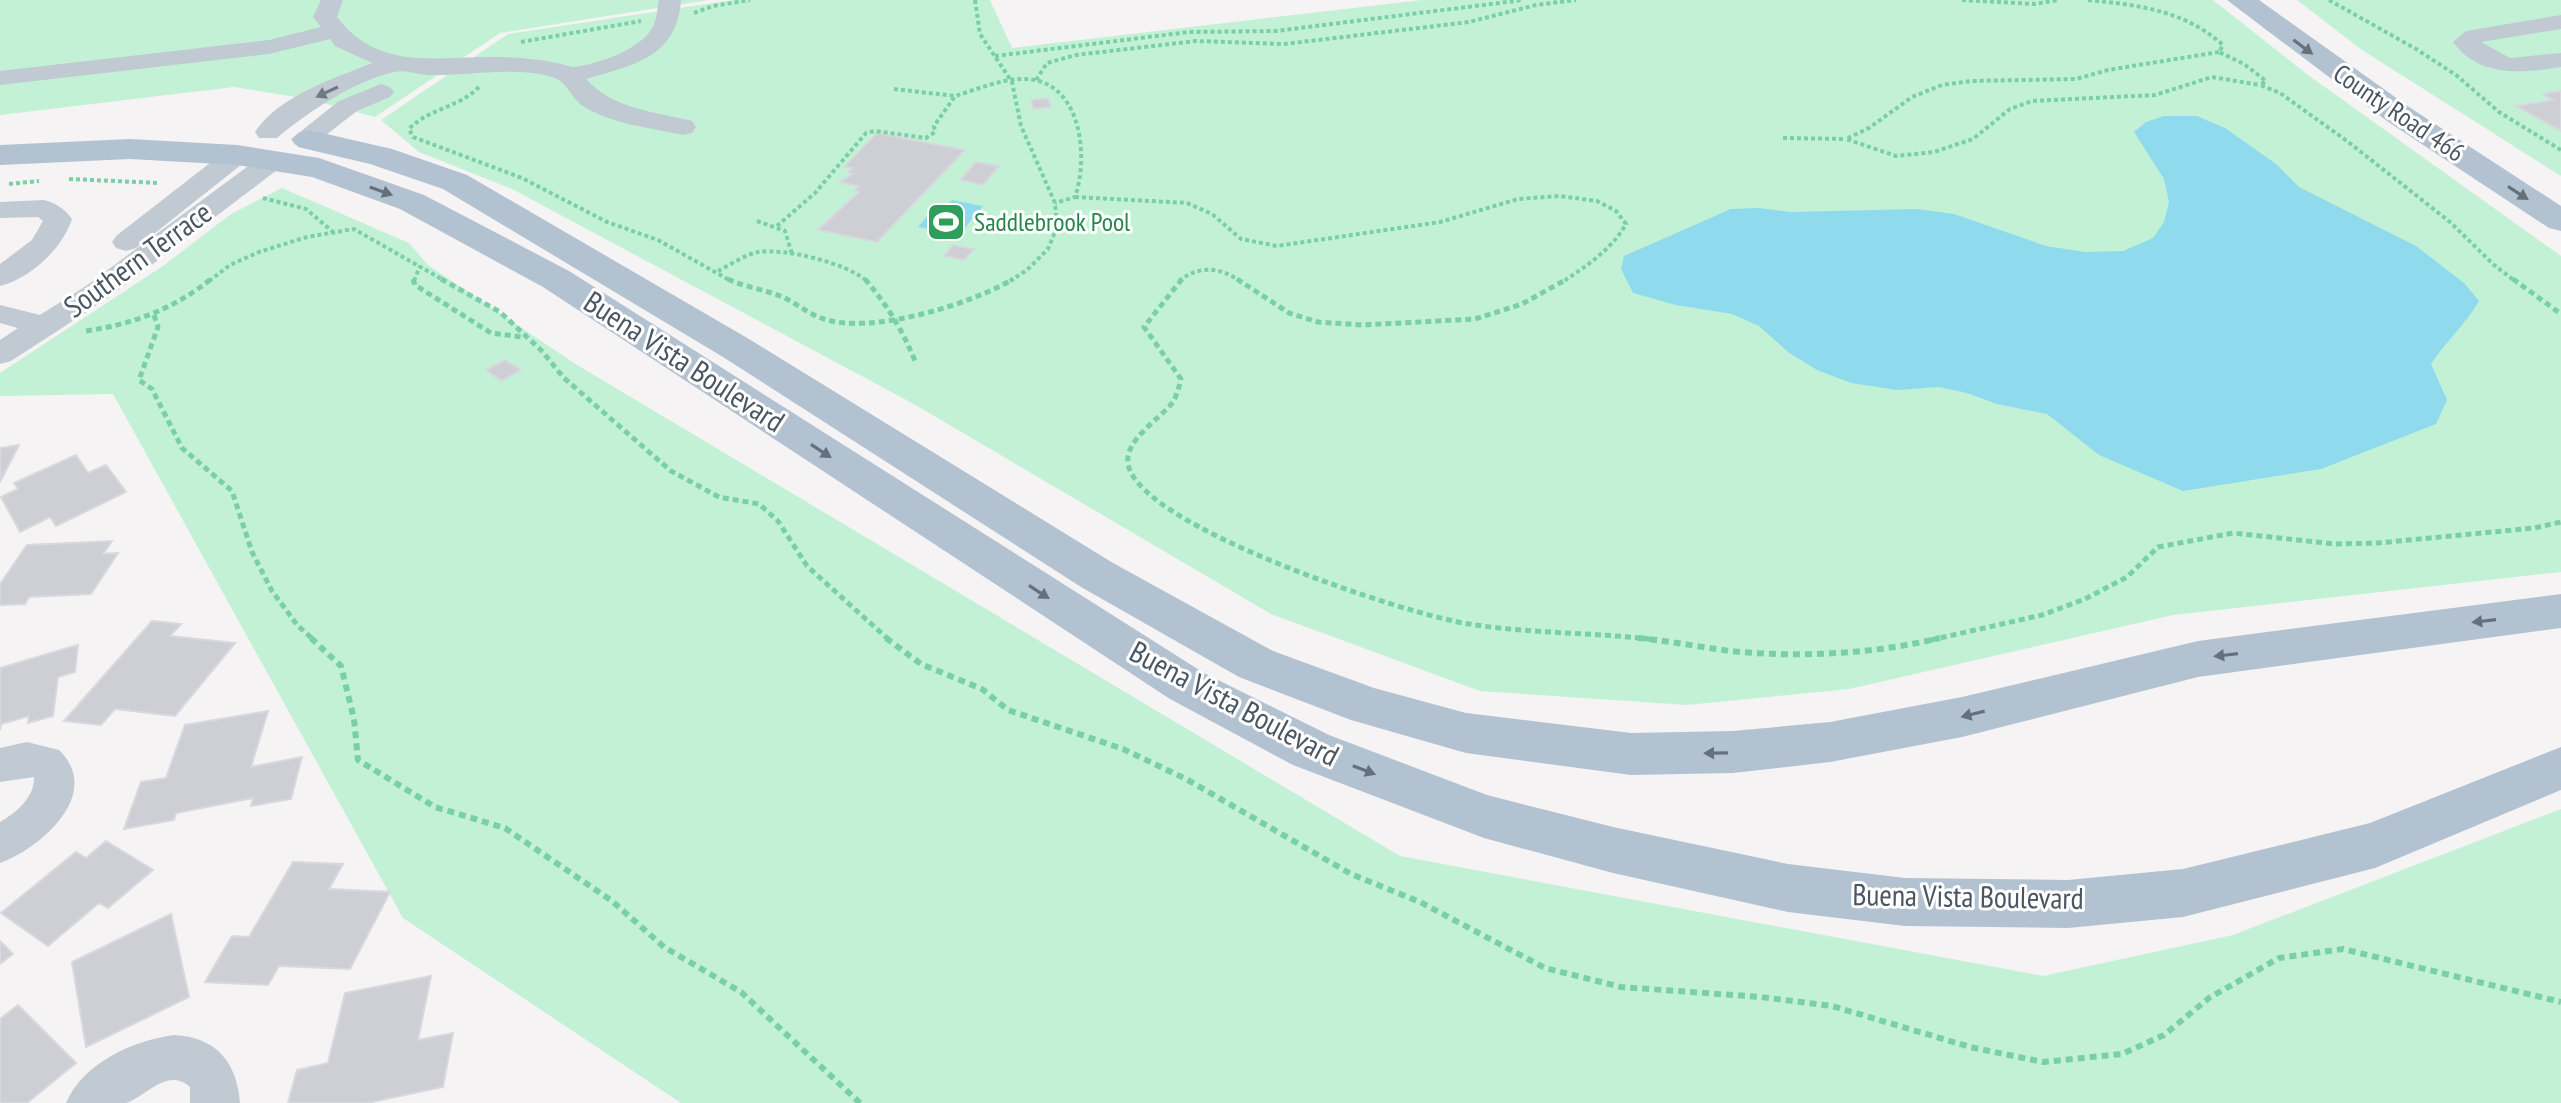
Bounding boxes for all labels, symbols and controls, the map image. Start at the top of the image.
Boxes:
one-way arrow [2292,39,2313,55]
street label: County Road 466 [2327,57,2471,169]
one-way arrow [316,85,339,99]
one-way arrow [369,185,393,197]
one-way arrow [2507,185,2529,199]
street label: Southern Terrace [56,192,219,326]
sports icon: Saddlebrook Pool [925,201,967,243]
place label: Saddlebrook Pool [974,205,1130,238]
street label: Buena Vista Boulevard [577,281,792,440]
one-way arrow [810,443,831,458]
one-way arrow [1028,584,1050,598]
one-way arrow [2471,615,2496,628]
street label: Buena Vista Boulevard [1123,631,1346,774]
one-way arrow [2213,649,2238,662]
one-way arrow [1960,708,1985,721]
one-way arrow [1703,746,1728,759]
one-way arrow [1352,765,1376,777]
street label: Buena Vista Boulevard [1852,874,2084,917]

